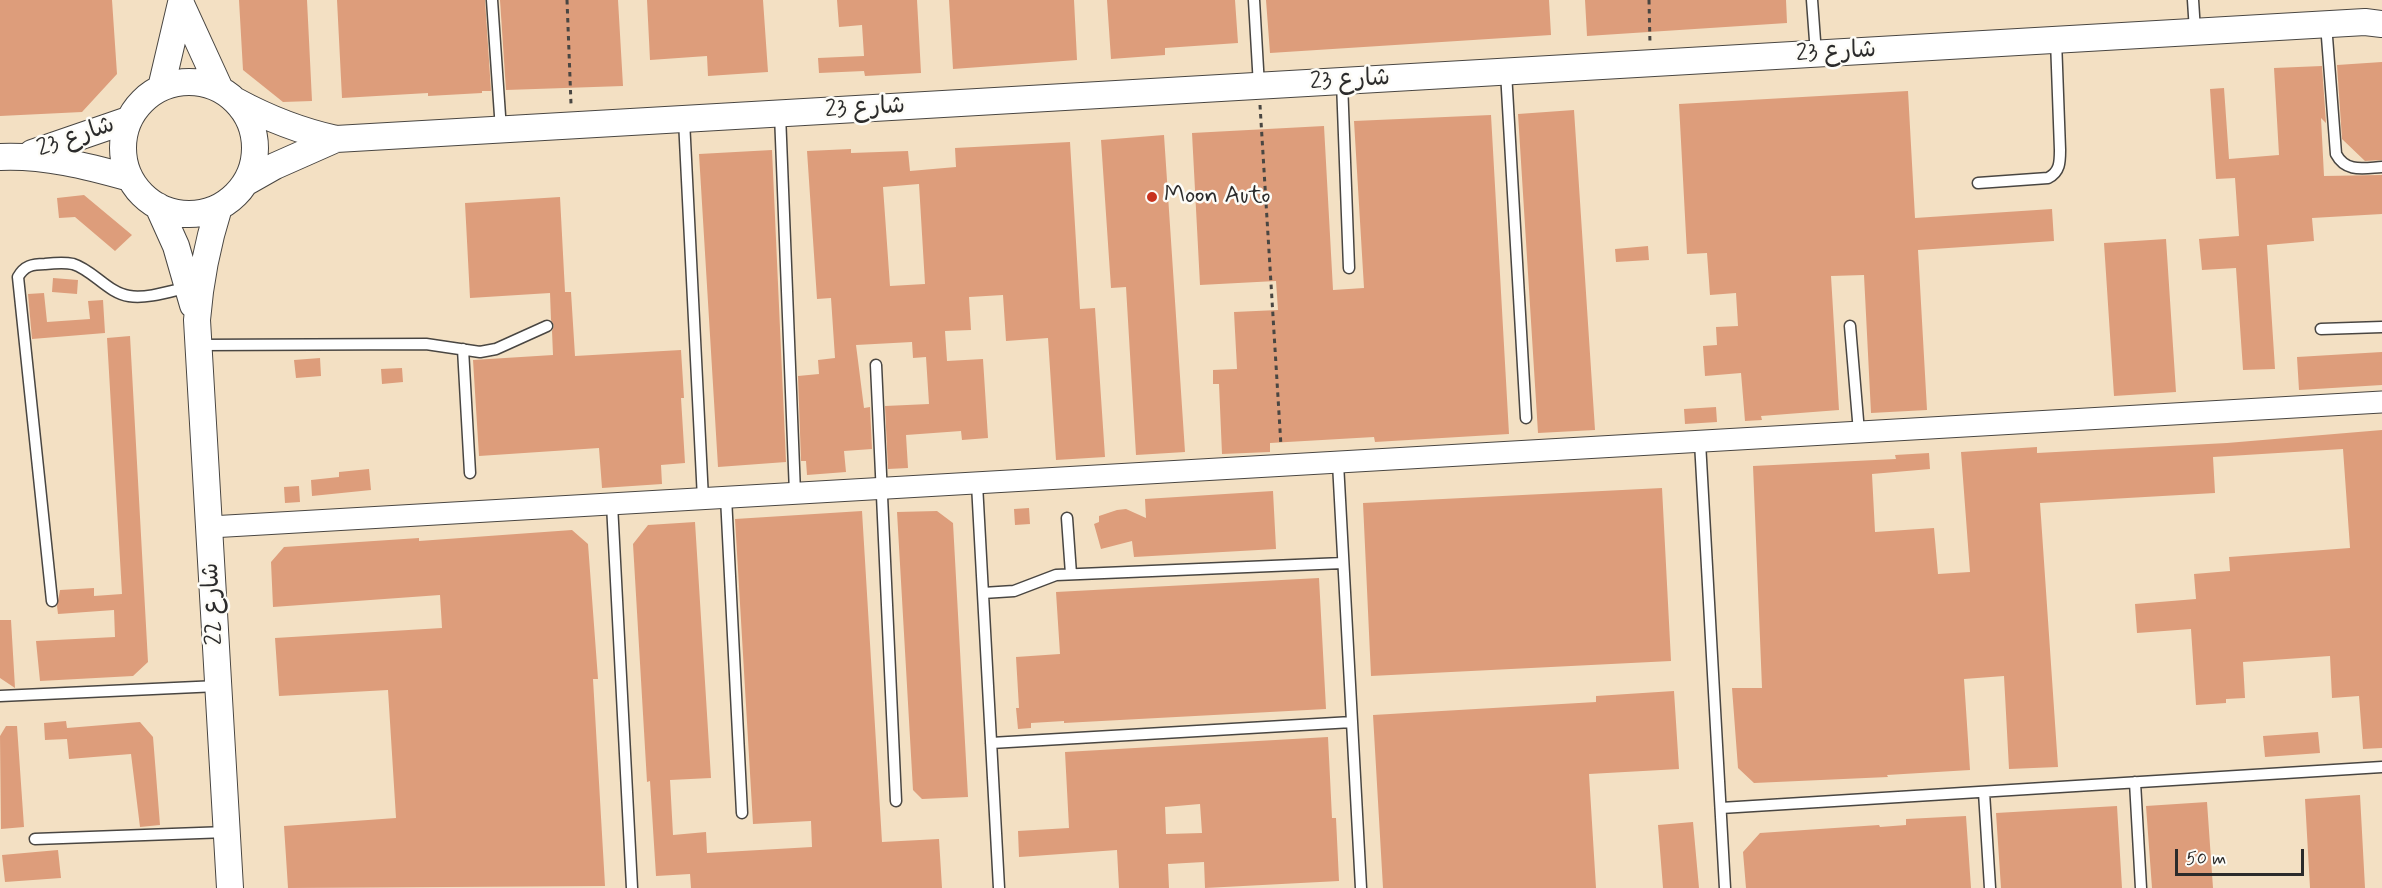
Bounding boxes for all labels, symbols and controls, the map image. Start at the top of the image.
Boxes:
street label: شارع 23 [1795,37,1877,69]
street label: شارع 23 [1309,65,1391,97]
street label: شارع 23 [824,93,906,125]
street label: شارع 23 [33,111,119,165]
place label: Moon Auto [1164,183,1271,211]
marker: Moon Auto [1145,190,1159,204]
street label: شارع 22 [197,562,231,646]
scale bar [2178,837,2307,875]
text: 50 m [2186,847,2226,871]

